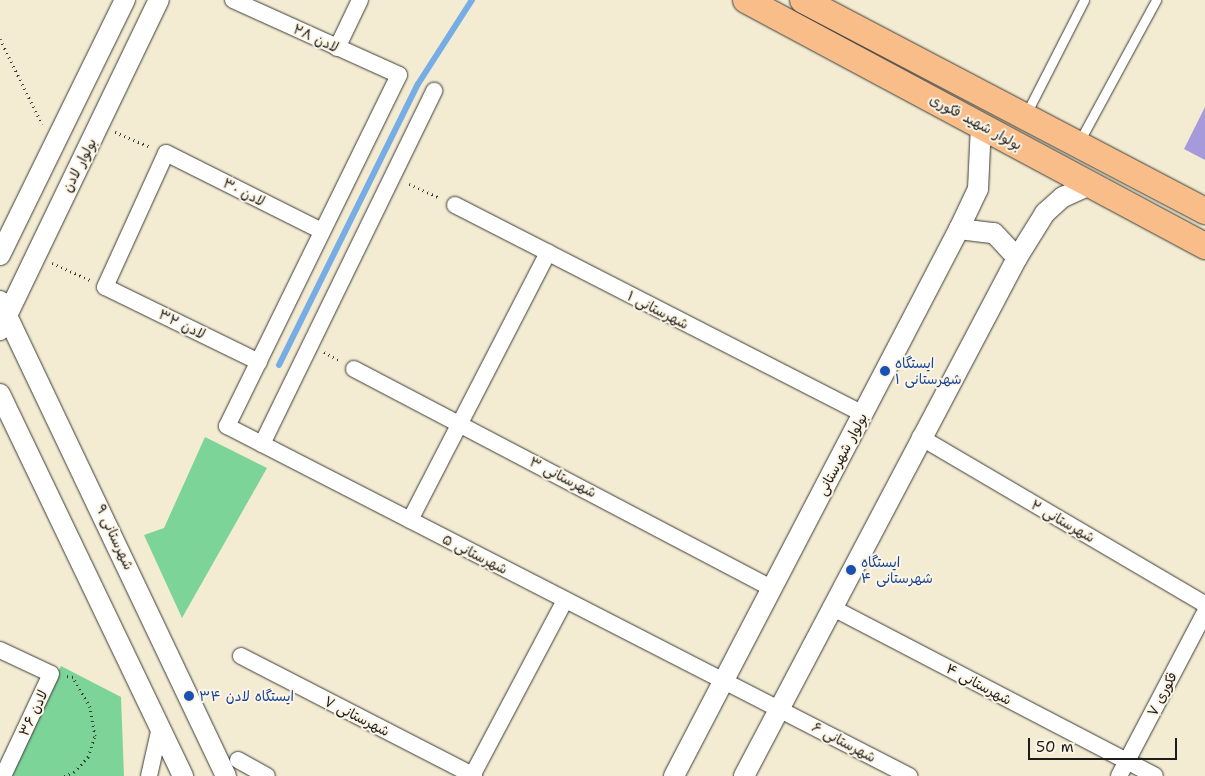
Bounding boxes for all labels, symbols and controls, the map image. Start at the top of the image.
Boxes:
street label: لادن ۲۸ [291,20,341,56]
street label: بولوار شهید فکوری [927,91,1025,153]
street label: بولوار لادن [58,135,100,195]
street label: لادن ۳۰ [220,174,268,210]
street label: شهرستانی ۱ [625,287,691,333]
street label: لادن ۳۲ [156,306,208,342]
place label: ایستگاه شهرستانی ۱ [895,355,962,388]
marker: ایستگاه شهرستانی ۱ [879,365,891,377]
street label: بولوار شهرستانی [813,410,871,498]
street label: شهرستانی ۳ [527,453,599,501]
street label: شهرستانی ۲ [1028,496,1098,546]
street label: شهرستانی ۹ [93,502,137,572]
street label: شهرستانی ۵ [439,530,511,578]
place label: ایستگاه شهرستانی ۴ [861,554,933,586]
marker: ایستگاه شهرستانی ۴ [845,564,857,576]
street label: شهرستانی ۴ [943,660,1015,708]
street label: فکوری ۷ [1143,669,1181,719]
street label: لادن ۳۶ [15,687,51,739]
place label: ایستگاه لادن ۳۴ [199,688,294,704]
marker: ایستگاه لادن ۳۴ [183,690,195,702]
street label: شهرستانی ۷ [321,692,393,740]
street label: شهرستانی ۶ [809,718,879,766]
scale bar [1030,728,1179,760]
text: 50 m [1036,737,1074,757]

